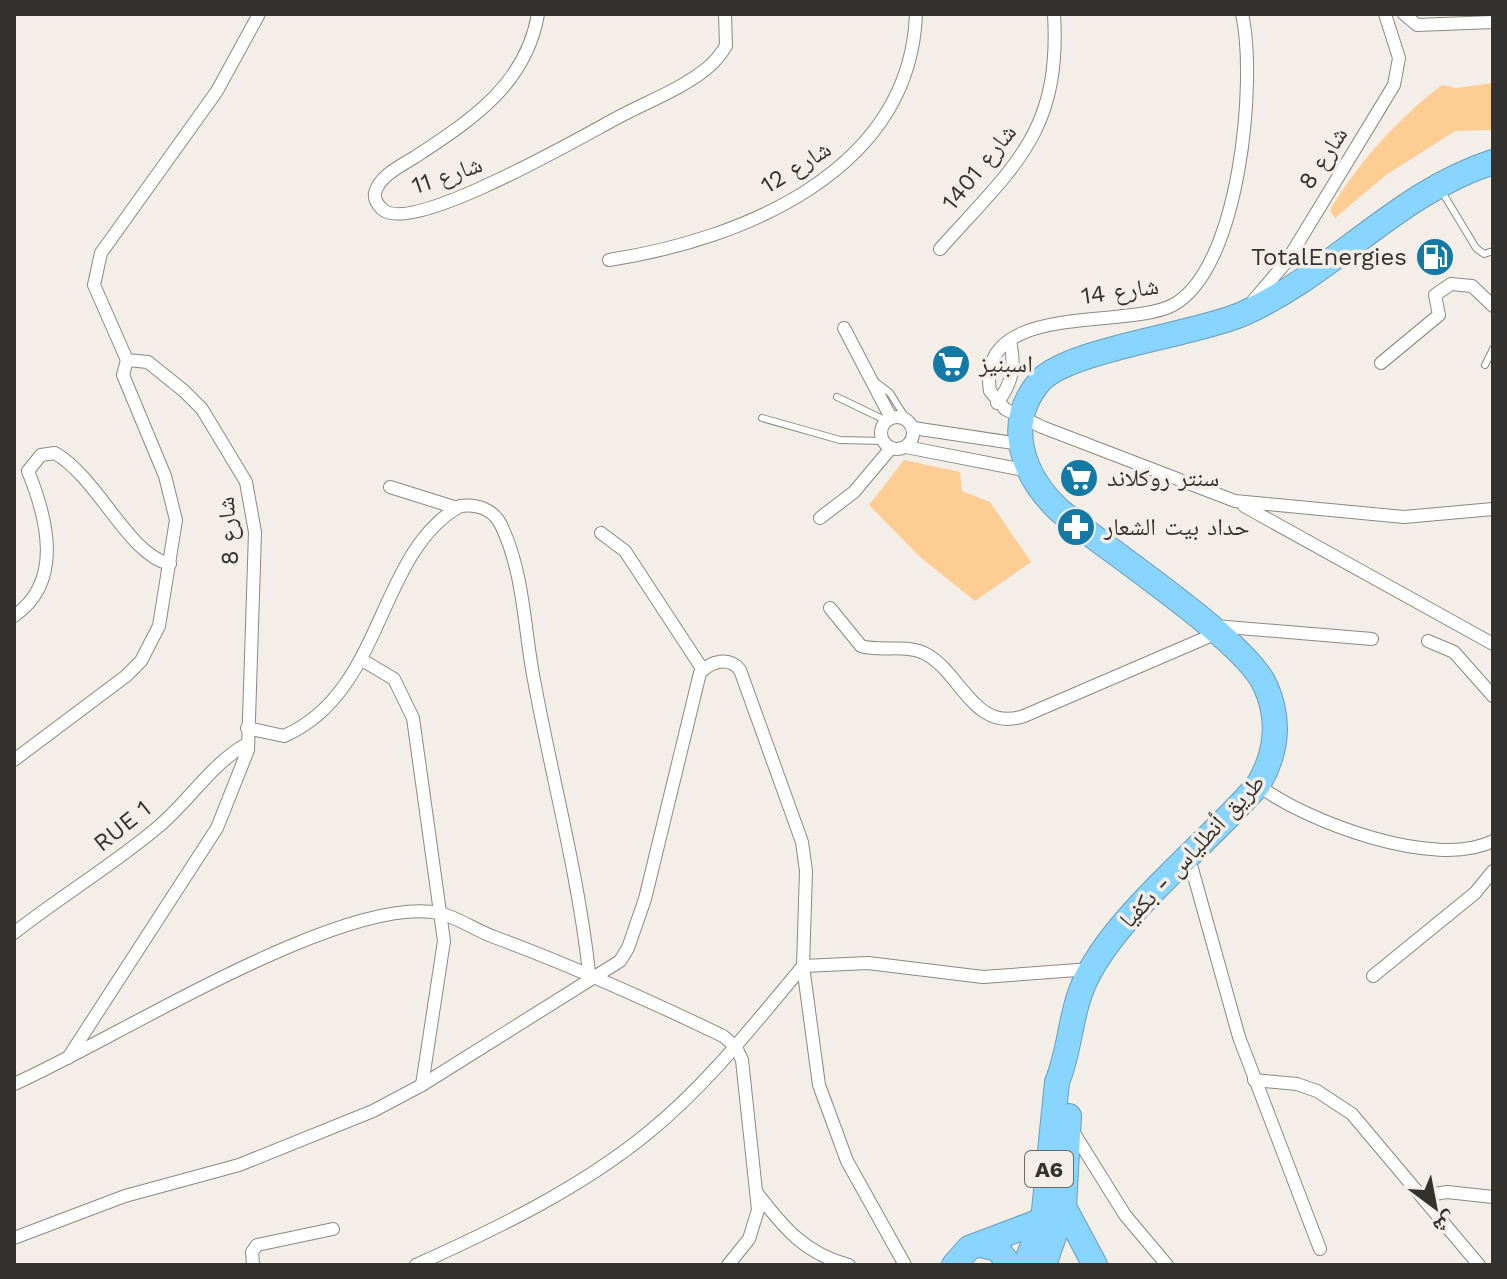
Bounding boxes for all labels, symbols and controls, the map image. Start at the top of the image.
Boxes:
street label: شارع 1401 [936,119,1023,216]
street label: شارع 8 [1293,122,1354,195]
street label: شارع 12 [756,135,837,200]
street label: شارع 11 [408,150,486,201]
fuel station icon: TotalEnergies [1414,236,1456,278]
place label: TotalEnergies [1251,243,1407,271]
street label: شارع 14 [1080,272,1161,311]
supermarket icon: اسبنيز [930,343,972,385]
place label: اسبنيز [978,350,1033,378]
supermarket icon: سنتر روكلاند [1058,457,1100,499]
place label: سنتر روكلاند [1107,464,1219,492]
street label: شارع 8 [212,496,245,566]
pharmacy icon: حداد بيت الشعار [1055,506,1097,548]
place label: حداد بيت الشعار [1103,513,1250,541]
street label: طريق أنطلياس - بكفيا [1114,768,1270,934]
street label: RUE 1 [88,795,156,857]
road number: A6 [1025,1151,1073,1187]
north arrow [1395,1167,1475,1247]
text: ش [1428,1206,1462,1240]

